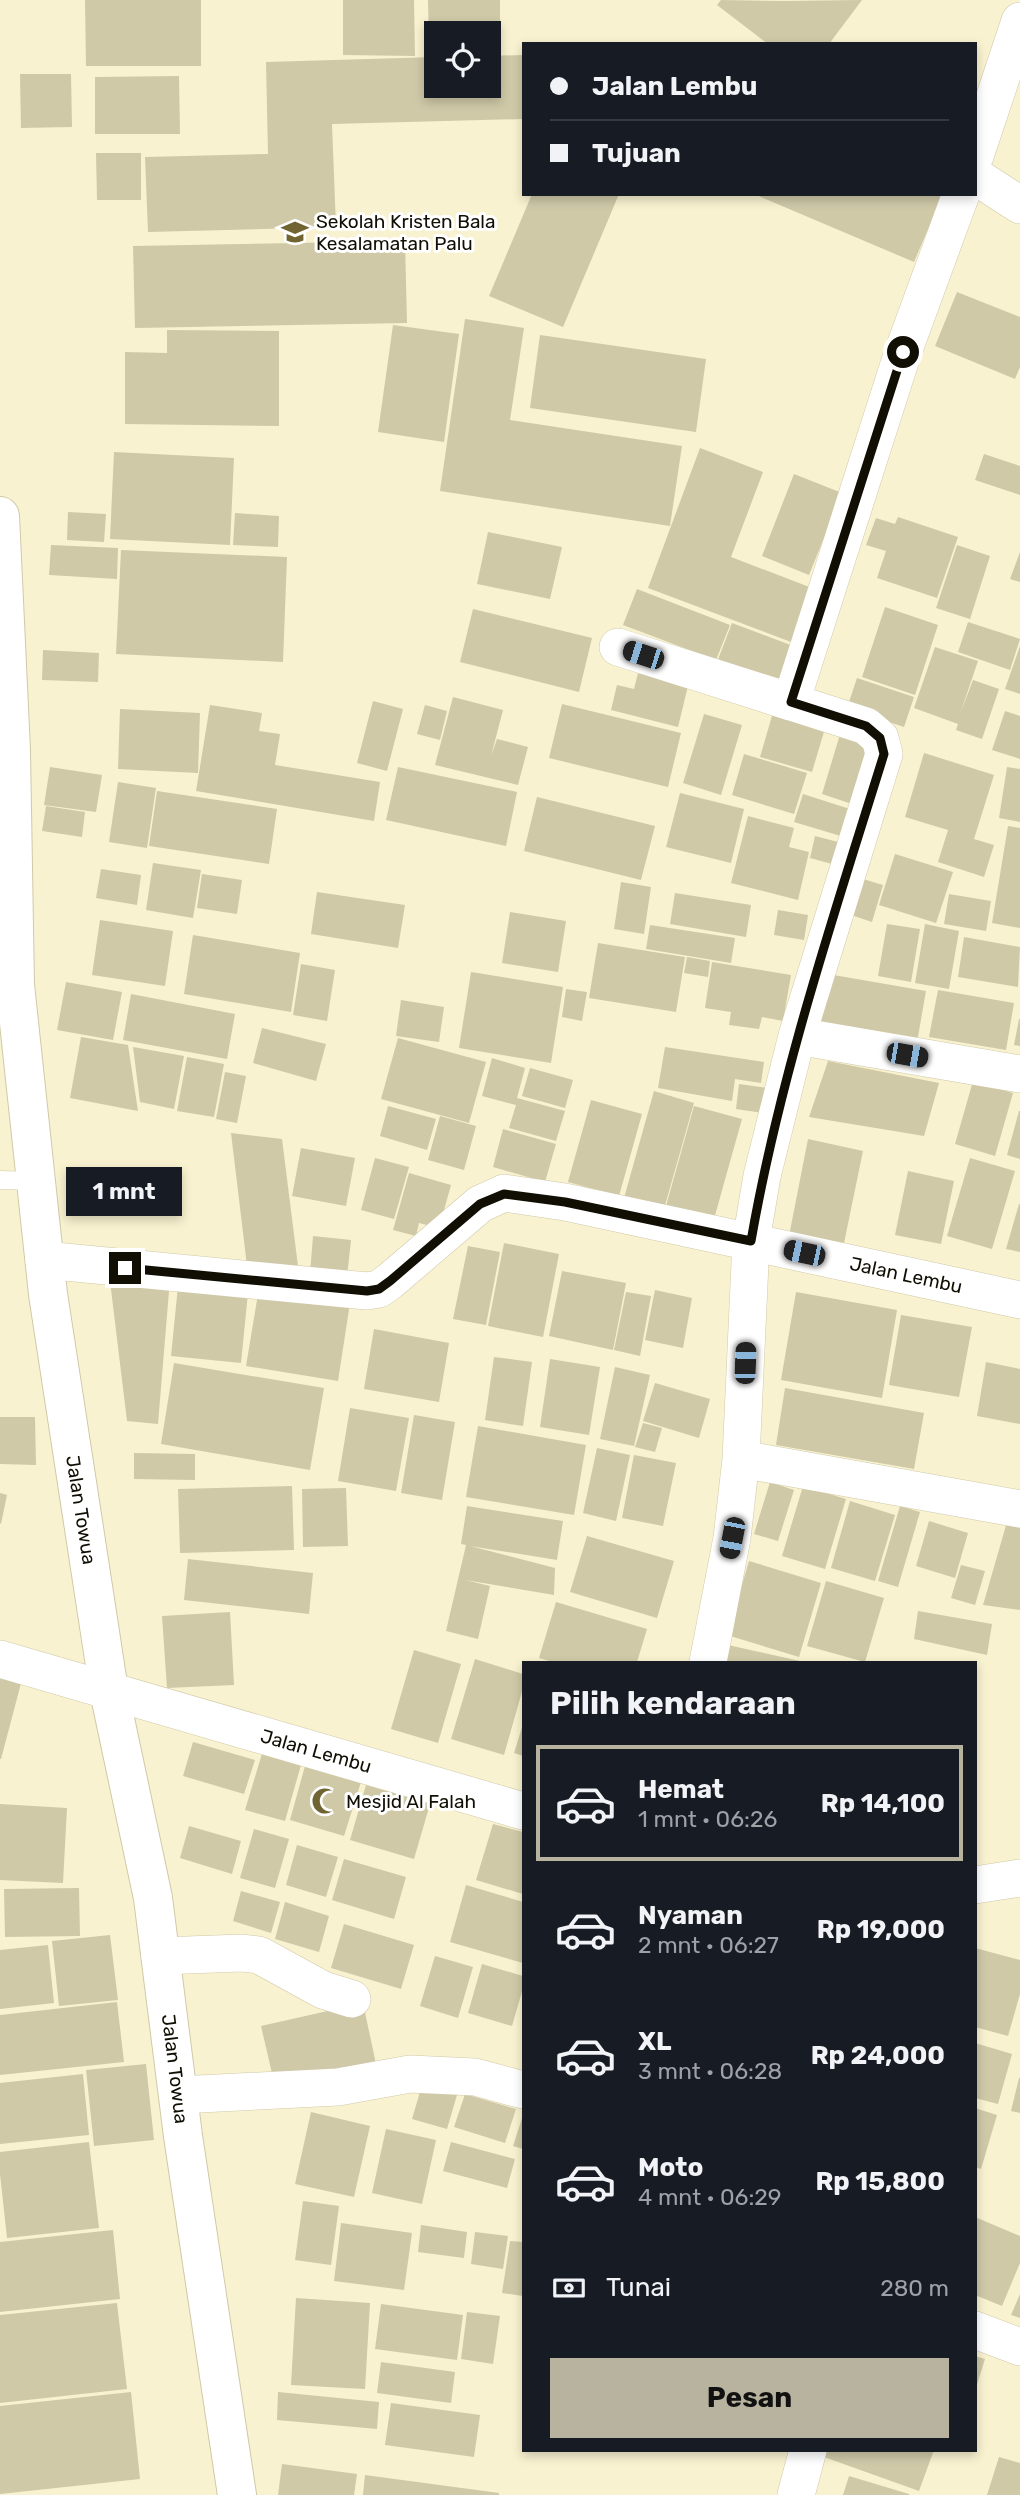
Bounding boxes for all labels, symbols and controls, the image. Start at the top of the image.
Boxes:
map controls [424,21,501,98]
button: locate [424,21,501,98]
text: Jalan Lembu [592,71,758,102]
text: Tujuan [592,138,681,169]
place label: Sekolah Kristen Bala Kesalamatan Palu [316,210,495,255]
school or university icon: Sekolah Kristen Bala Kesalamatan Palu [280,217,310,247]
route start [887,336,919,368]
car [620,639,667,671]
car [885,1041,930,1069]
callout: 1 mnt [67,1166,183,1216]
text: 1 mnt [93,1177,155,1205]
car [782,1238,827,1268]
route end [109,1252,141,1284]
street label: Jalan Lembu [848,1252,964,1298]
car [734,1342,757,1384]
street label: Jalan Towua [61,1454,101,1566]
car [718,1515,747,1561]
text: Pilih kendaraan [550,1684,796,1722]
street label: Jalan Lembu [258,1724,374,1778]
icon: car [554,1772,617,1835]
text: Hemat [638,1774,724,1805]
mosque icon: Mesjid Al Falah [310,1786,340,1816]
text: Rp 14,100 [821,1788,945,1819]
place label: Mesjid Al Falah [346,1790,476,1813]
text: 1 mnt · 06:26 [638,1805,777,1833]
icon: car [554,1898,617,1961]
text: Nyaman [638,1900,743,1931]
text: Rp 19,000 [817,1914,945,1945]
text: 2 mnt · 06:27 [638,1931,779,1959]
street label: Jalan Towua [157,2013,193,2125]
icon: car [554,2024,617,2087]
text: XL [638,2026,671,2057]
text: Rp 24,000 [811,2040,945,2071]
text: 3 mnt · 06:28 [638,2057,782,2085]
icon: car [554,2150,617,2213]
text: Moto [638,2152,703,2183]
text: Rp 15,800 [815,2166,945,2197]
text: 4 mnt · 06:29 [638,2183,782,2211]
icon: cash [550,2269,588,2307]
text: Tunai [606,2272,671,2303]
text: 280 m [880,2274,949,2302]
button: Pesan [550,2358,949,2438]

